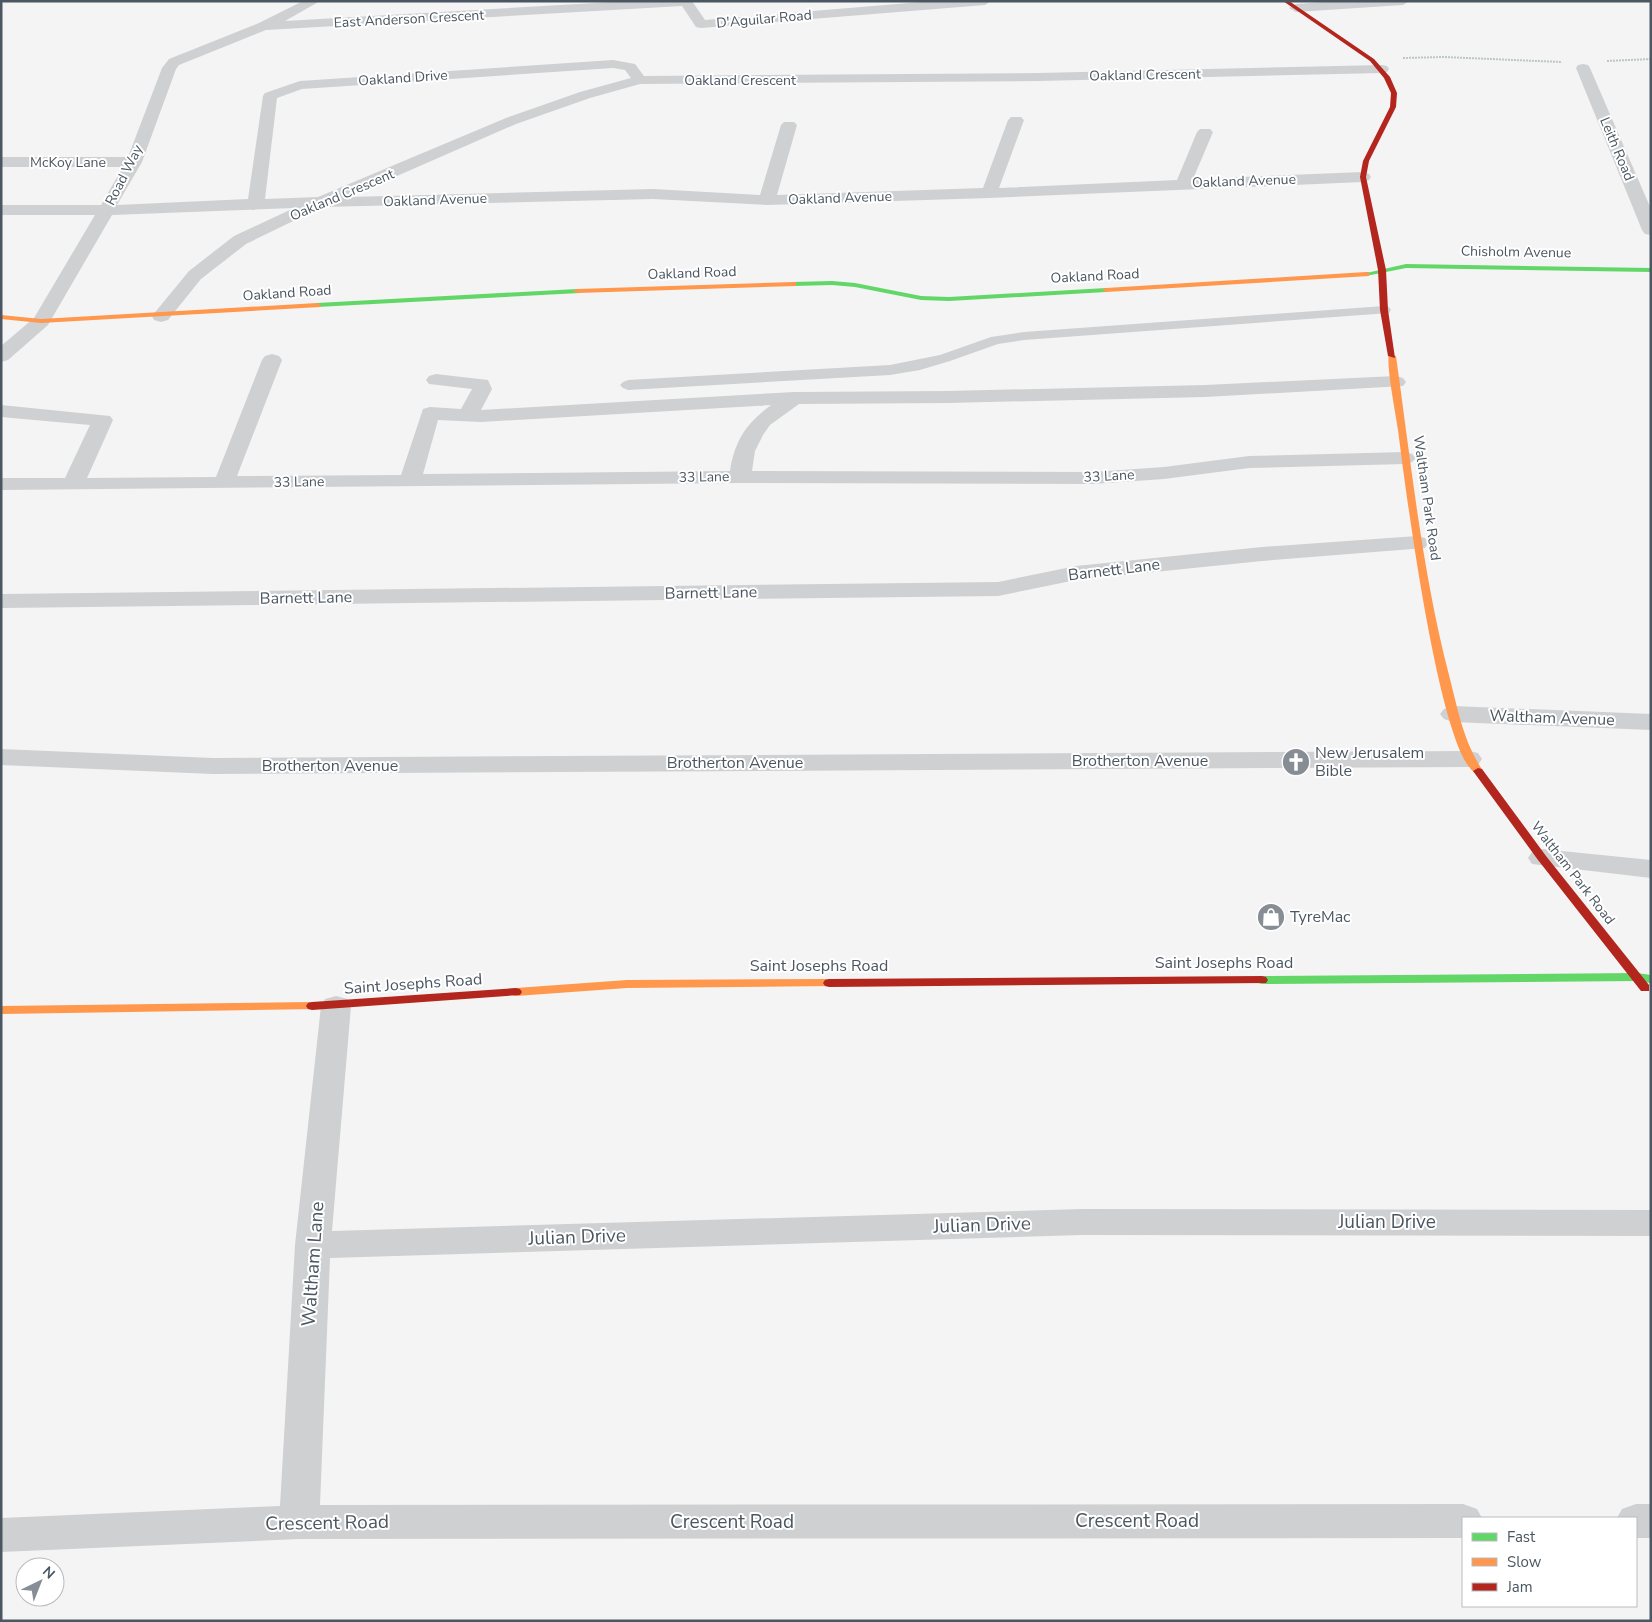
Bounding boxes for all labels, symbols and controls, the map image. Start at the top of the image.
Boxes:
street label: D'Aguilar Road [716,5,812,33]
street label: East Anderson Crescent [333,6,485,32]
street label: Oakland Drive [358,65,448,91]
street label: Oakland Crescent [1089,65,1201,85]
street label: Oakland Crescent [684,71,796,90]
street label: Leith Road [1595,114,1639,184]
street label: Road Way [101,141,148,208]
street label: McKoy Lane [30,153,106,172]
street label: Oakland Crescent [287,164,397,226]
street label: Oakland Avenue [1192,170,1296,192]
street label: Oakland Avenue [788,187,892,209]
street label: Oakland Avenue [383,189,487,211]
street label: Chisholm Avenue [1461,242,1571,262]
street label: Oakland Road [647,262,737,284]
street label: Oakland Road [1050,264,1140,288]
street label: Oakland Road [242,280,332,306]
street label: Waltham Park Road [1409,434,1445,562]
street label: 33 Lane [1083,465,1135,487]
street label: 33 Lane [678,467,730,487]
street label: 33 Lane [273,472,325,492]
street label: Barnett Lane [1067,553,1161,587]
street label: Barnett Lane [665,581,757,605]
street label: Barnett Lane [260,586,352,610]
street label: Waltham Avenue [1489,705,1615,731]
place label: New Jerusalem Bible [1315,742,1424,782]
church icon: New Jerusalem Bible [1281,747,1311,777]
street label: Brotherton Avenue [1072,750,1208,772]
street label: Brotherton Avenue [667,752,803,774]
street label: Brotherton Avenue [262,755,398,777]
street label: Waltham Park Road [1527,817,1619,929]
shop icon: TyreMac [1256,902,1286,932]
place label: TyreMac [1290,906,1351,928]
street label: Saint Josephs Road [1155,952,1293,974]
street label: Saint Josephs Road [750,955,888,977]
street label: Saint Josephs Road [343,968,483,1000]
street label: Waltham Lane [296,1201,330,1327]
street label: Julian Drive [1337,1209,1436,1235]
street label: Julian Drive [932,1210,1031,1240]
street label: Julian Drive [527,1222,626,1252]
street label: Crescent Road [1075,1508,1199,1534]
street label: Crescent Road [265,1509,389,1537]
street label: Crescent Road [670,1509,794,1535]
legend [1462,1517,1637,1607]
text: Fast [1507,1527,1536,1547]
text: Slow [1507,1552,1542,1572]
north arrow [15,1557,65,1607]
text: N [38,1562,59,1583]
text: Jam [1506,1577,1533,1597]

